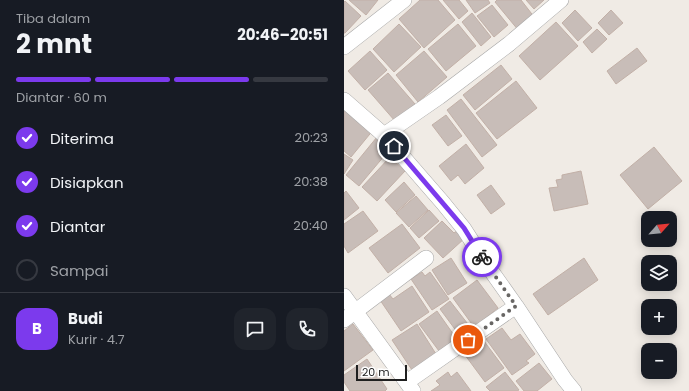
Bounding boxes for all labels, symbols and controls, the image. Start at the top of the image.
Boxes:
text: Tiba dalam [16,9,90,28]
text: 20:46–20:51 [237,24,328,45]
text: 2 mnt [16,26,92,62]
text: Diantar · 60 m [16,88,107,107]
icon: check [16,127,38,149]
text: Diterima [50,128,114,149]
text: 20:23 [294,128,328,147]
pin [377,129,411,163]
icon: home [383,135,405,157]
icon: check [16,171,38,193]
text: Disiapkan [50,172,124,193]
text: 20:38 [294,172,328,191]
north arrow [641,211,677,247]
map controls [641,211,677,379]
icon: check [16,215,38,237]
text: Diantar [50,216,105,237]
text: 20:40 [293,216,328,235]
courier [462,237,502,277]
icon: bike [471,246,493,268]
button: layers [641,255,677,291]
text: Sampai [50,260,108,281]
button: + [641,299,677,335]
text: Budi [68,308,103,329]
button: chat [234,308,276,350]
button: phone [286,308,328,350]
text: B [32,318,42,339]
pin [451,323,485,357]
icon: bag [457,329,479,351]
text: Kurir · 4.7 [68,330,125,349]
button: − [641,343,677,379]
scale bar [356,363,407,382]
text: 20 m [362,364,390,380]

